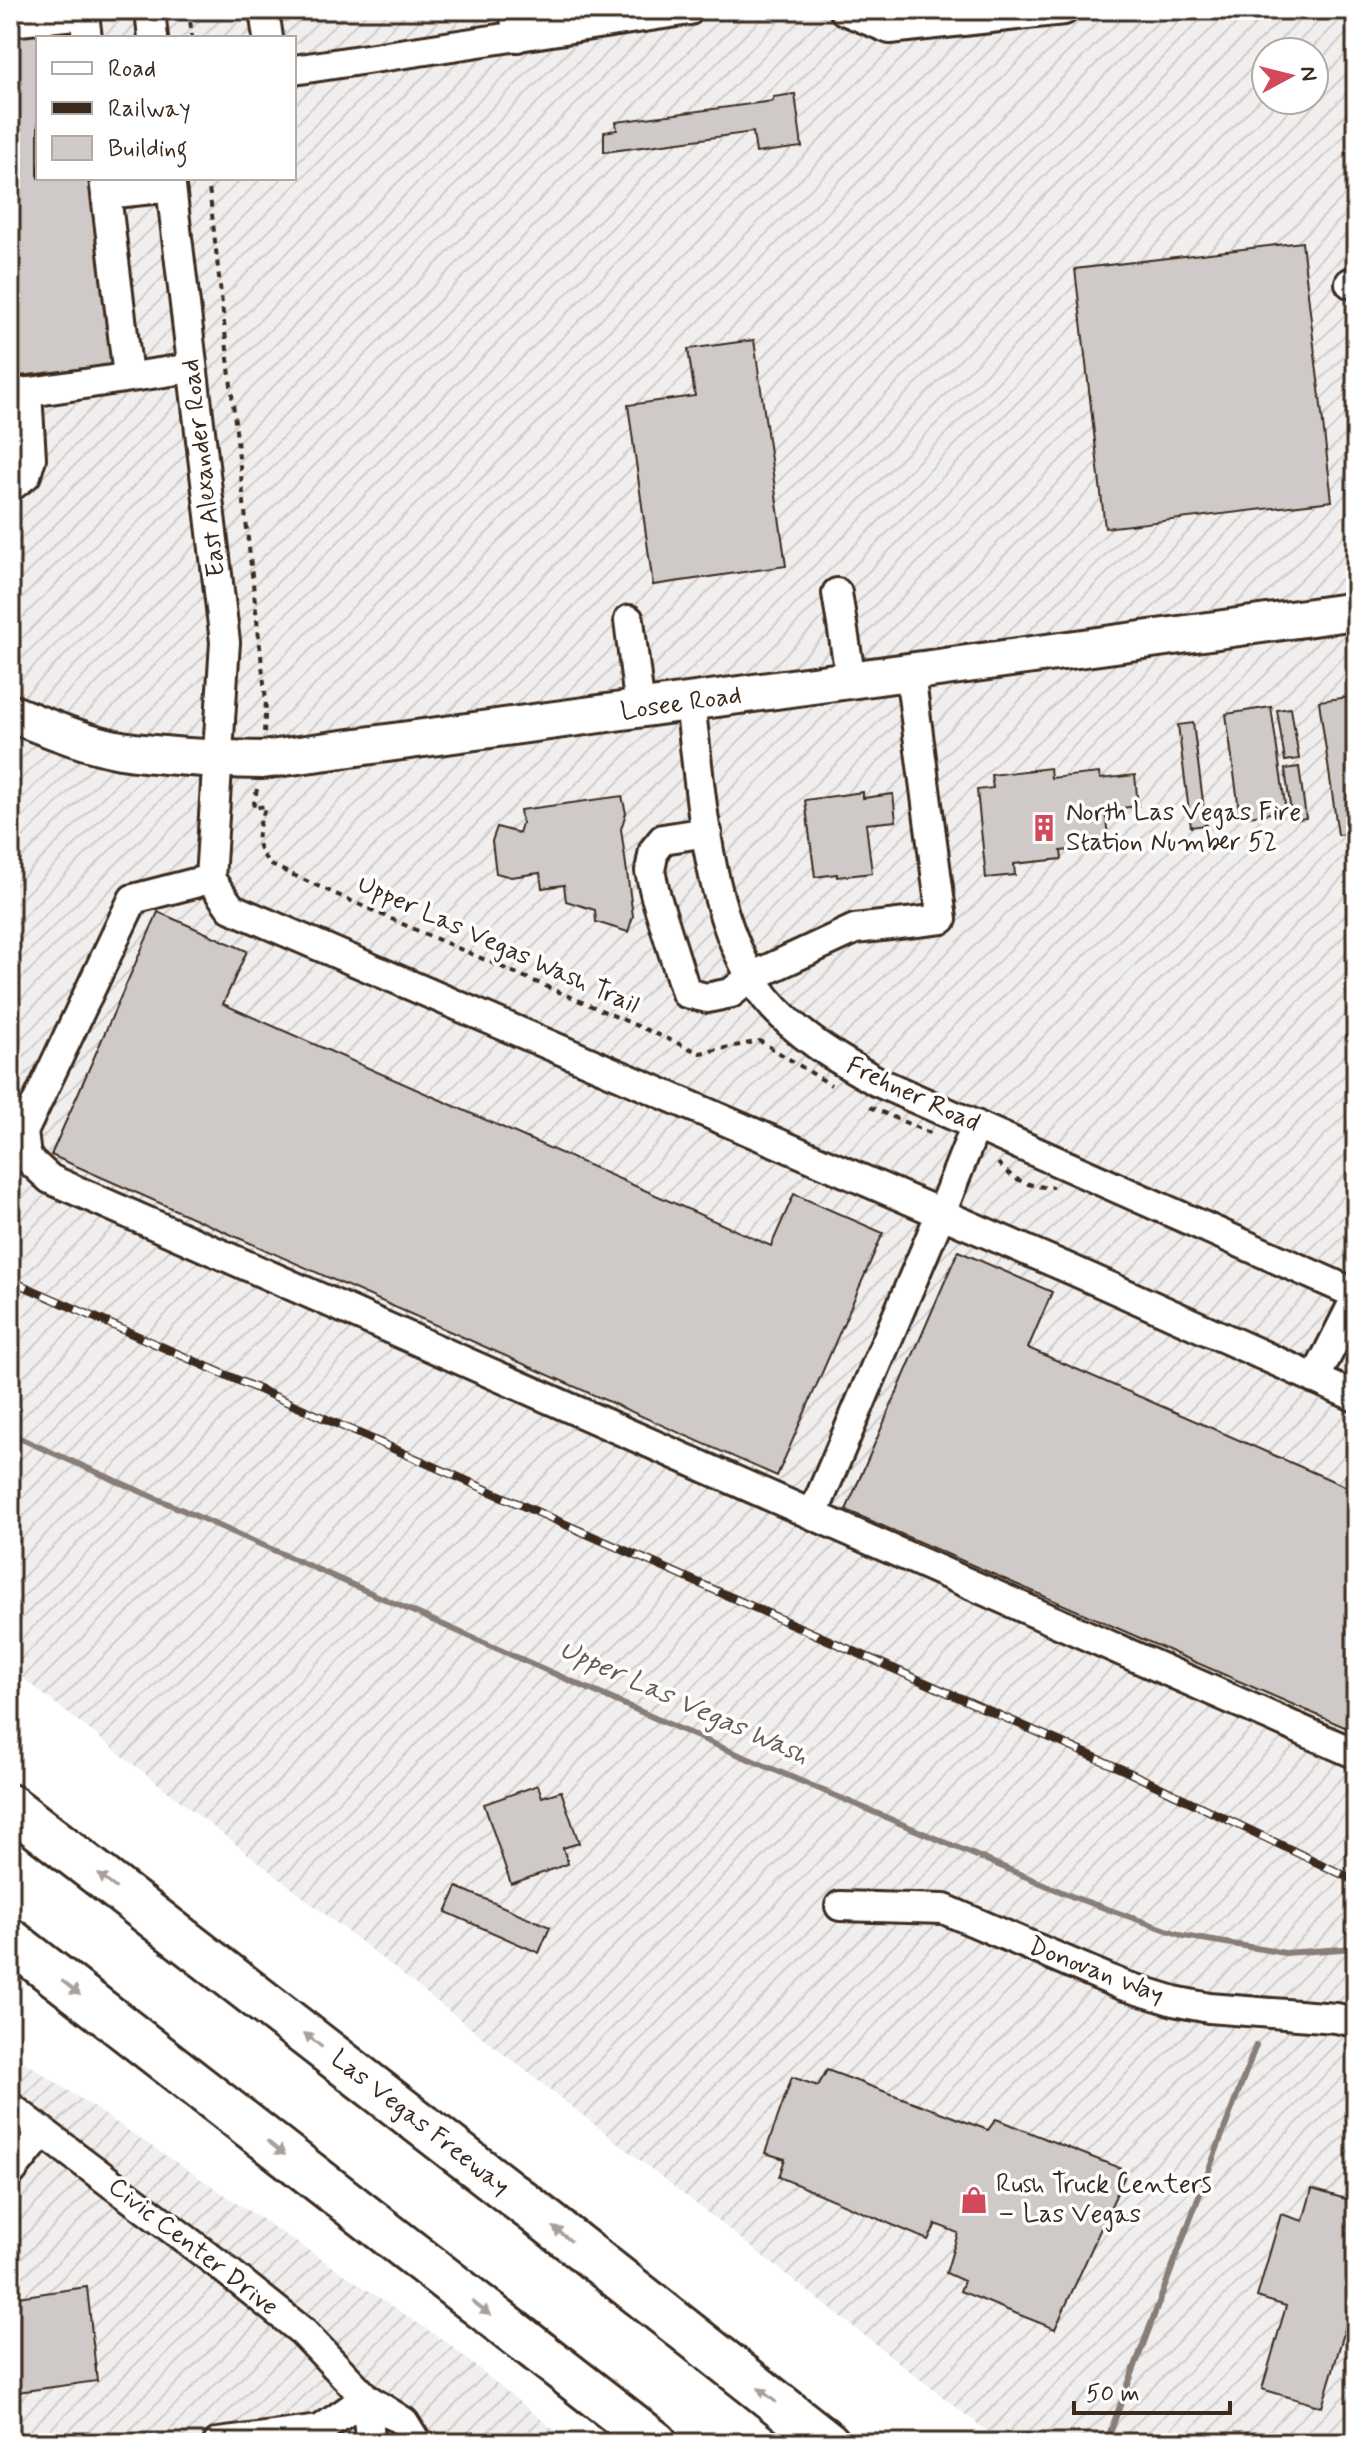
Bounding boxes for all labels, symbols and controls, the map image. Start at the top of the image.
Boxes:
legend [36,36,296,180]
north arrow [1250,36,1330,116]
text: Road [108,54,156,85]
text: N [1293,65,1323,83]
text: Railway [108,94,191,125]
text: Building [108,134,188,168]
street label: East Alexander Road [174,357,234,579]
street label: Losee Road [618,679,744,729]
place label: North Las Vegas Fire Station Number 52 [1066,796,1301,860]
building icon: North Las Vegas Fire Station Number 52 [1029,813,1059,843]
street label: Upper Las Vegas Wash Trail [352,868,644,1022]
street label: Frehner Road [841,1049,985,1141]
water label: Upper Las Vegas Wash [553,1631,815,1775]
one-way arrow [97,1873,117,1890]
street label: Donovan Way [1024,1930,1168,2012]
one-way arrow [61,1979,81,1996]
one-way arrow [302,2033,323,2049]
street label: Las Vegas Freeway [324,2042,516,2204]
one-way arrow [266,2140,286,2156]
place label: Rush Truck Centers – Las Vegas [996,2168,1212,2232]
street label: Civic Center Drive [101,2170,285,2324]
shop icon: Rush Truck Centers – Las Vegas [959,2185,989,2215]
one-way arrow [552,2226,572,2243]
one-way arrow [471,2300,491,2316]
scale bar [1074,2365,1230,2415]
text: 50 m [1086,2379,1140,2410]
one-way arrow [757,2387,777,2403]

